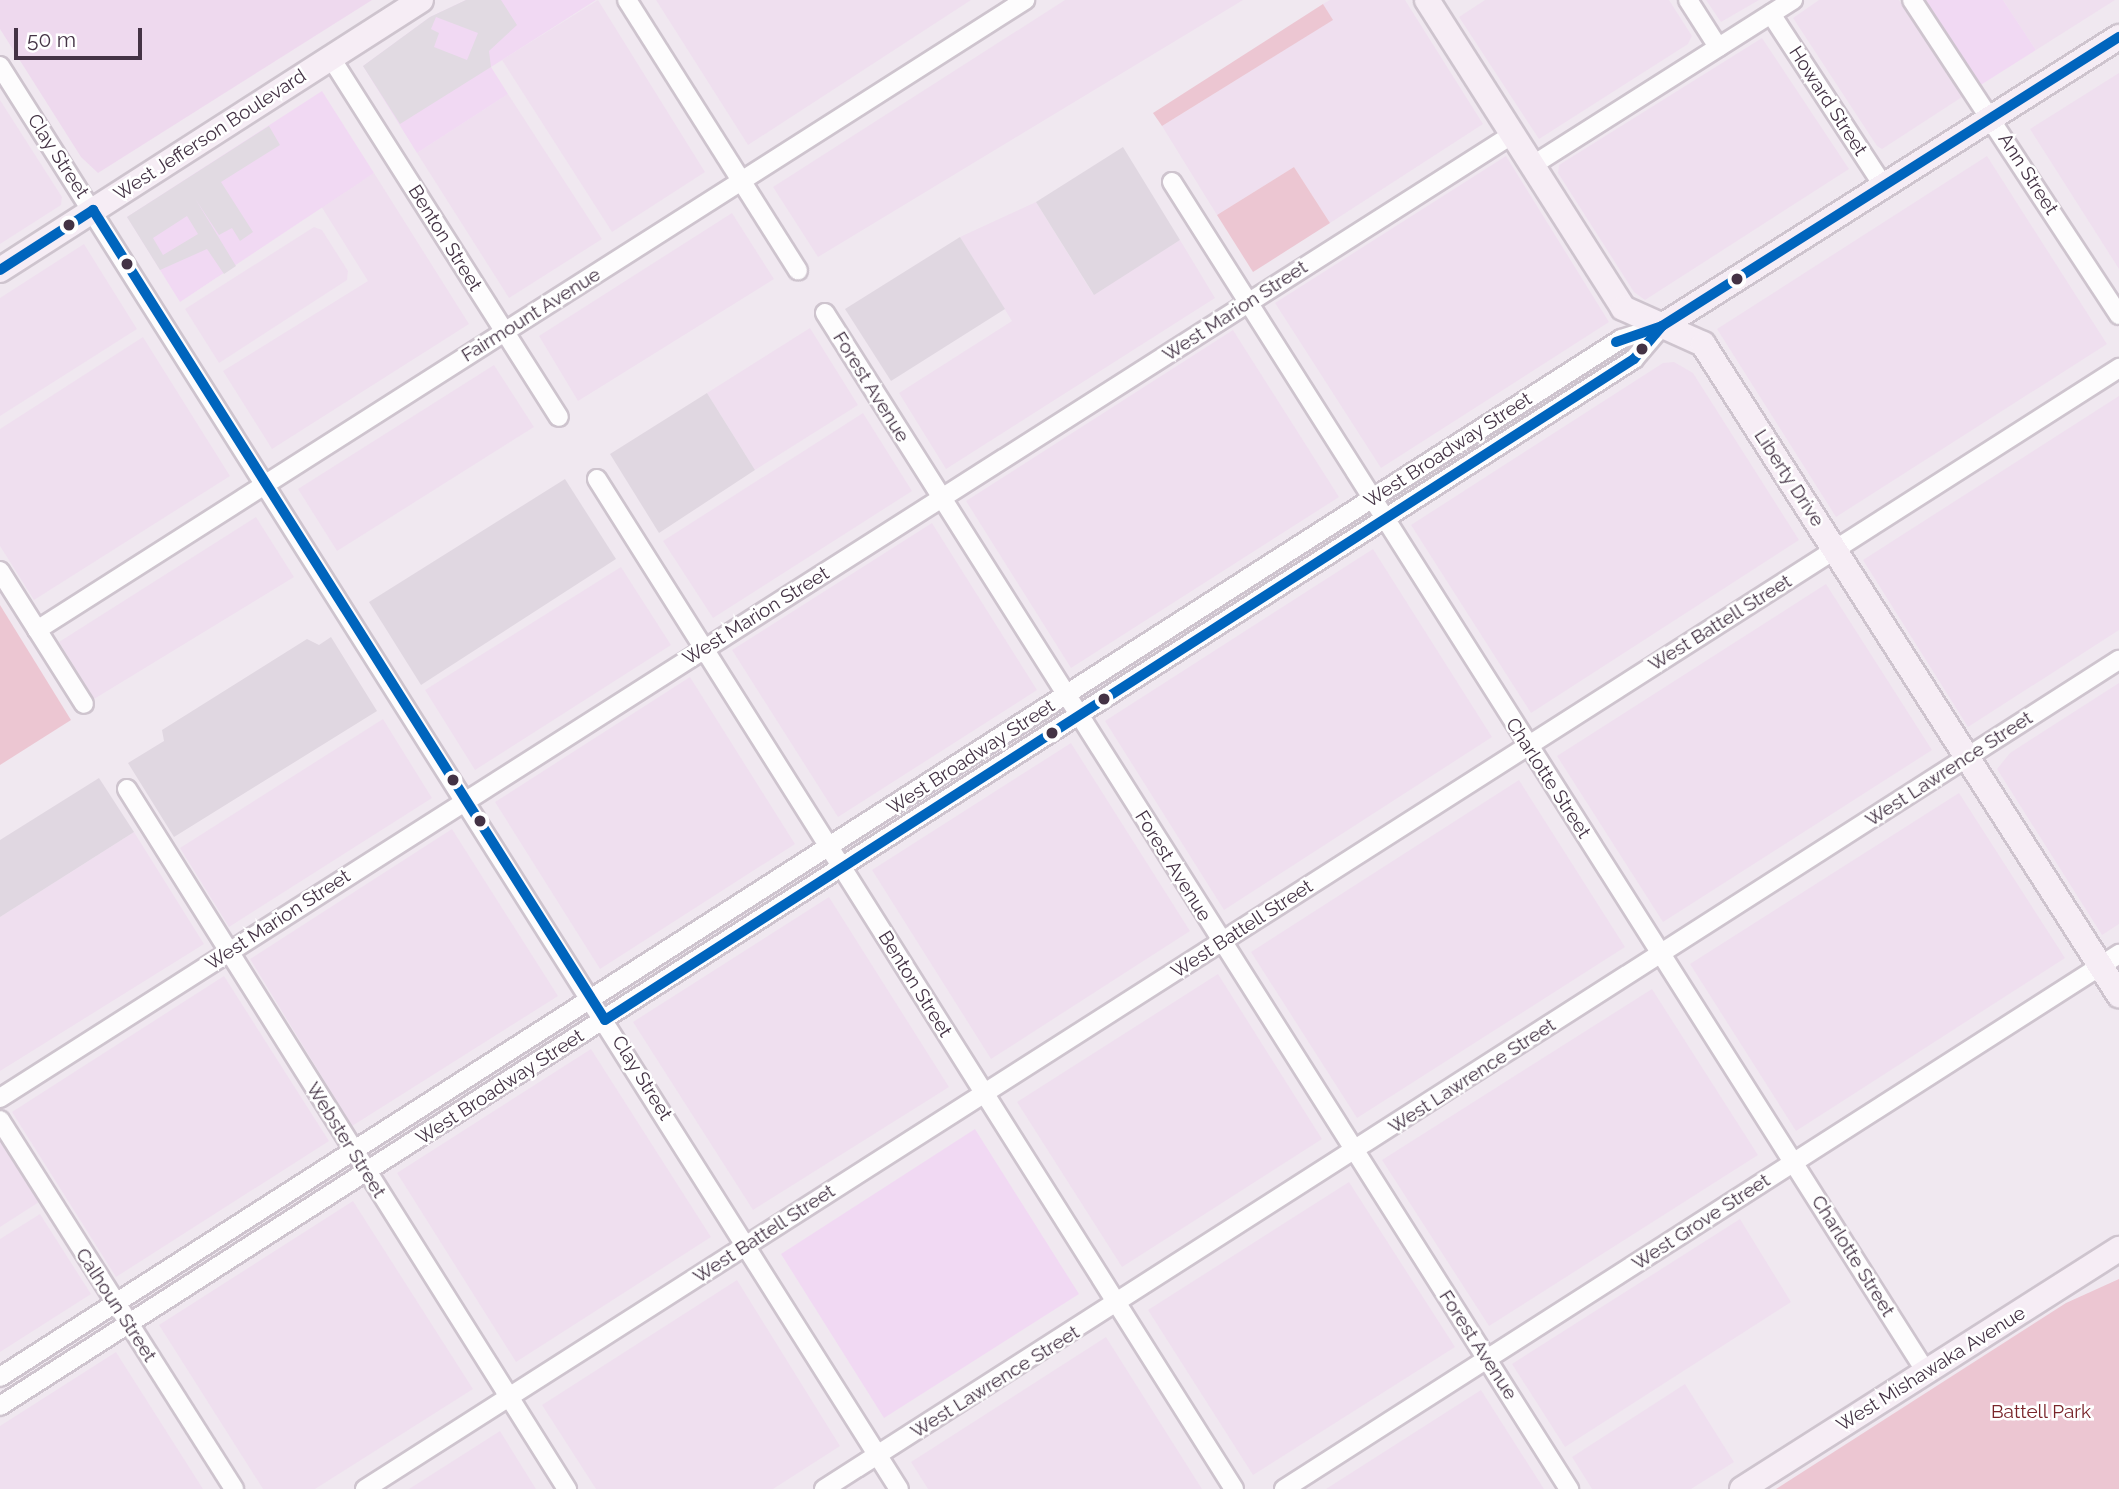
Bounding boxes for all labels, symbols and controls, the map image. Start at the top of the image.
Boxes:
scale bar [18,14,145,58]
text: 50 m [27,27,76,52]
street label: Howard Street [1784,42,1872,160]
street label: West Jefferson Boulevard [109,64,311,206]
street label: Clay Street [22,110,94,202]
street label: Ann Street [1993,129,2063,219]
street label: Benton Street [403,181,487,295]
unlabelled marker [62,218,76,232]
street label: West Marion Street [1158,256,1312,366]
unlabelled marker [120,257,134,271]
street label: Fairmount Avenue [457,263,605,367]
unlabelled marker [1730,272,1744,286]
street label: Forest Avenue [828,327,914,447]
unlabelled marker [1635,342,1649,356]
street label: West Broadway Street [1360,387,1536,513]
street label: Liberty Drive [1749,425,1829,531]
street label: West Marion Street [679,562,833,670]
street label: West Battell Street [1644,570,1796,676]
unlabelled marker [1097,692,1111,706]
street label: West Broadway Street [883,694,1059,820]
street label: West Lawrence Street [1861,707,2037,831]
street label: Charlotte Street [1501,714,1595,842]
unlabelled marker [1045,726,1059,740]
unlabelled marker [446,773,460,787]
street label: Forest Avenue [1130,806,1216,926]
unlabelled marker [473,814,487,828]
street label: West Marion Street [201,865,355,975]
street label: West Battell Street [1167,875,1317,983]
street label: Benton Street [873,927,957,1041]
street label: West Lawrence Street [1384,1014,1560,1138]
street label: West Broadway Street [412,1024,588,1150]
street label: Clay Street [607,1031,677,1125]
street label: Webster Street [301,1078,391,1202]
street label: West Grove Street [1628,1169,1774,1275]
street label: West Battell Street [689,1180,839,1288]
street label: Charlotte Street [1807,1191,1899,1321]
street label: Calhoun Street [71,1244,161,1366]
street label: Forest Avenue [1434,1286,1522,1404]
street label: West Mishawaka Avenue [1832,1301,2030,1437]
street label: West Lawrence Street [907,1321,1083,1443]
park label: Battell Park [1991,1401,2091,1423]

